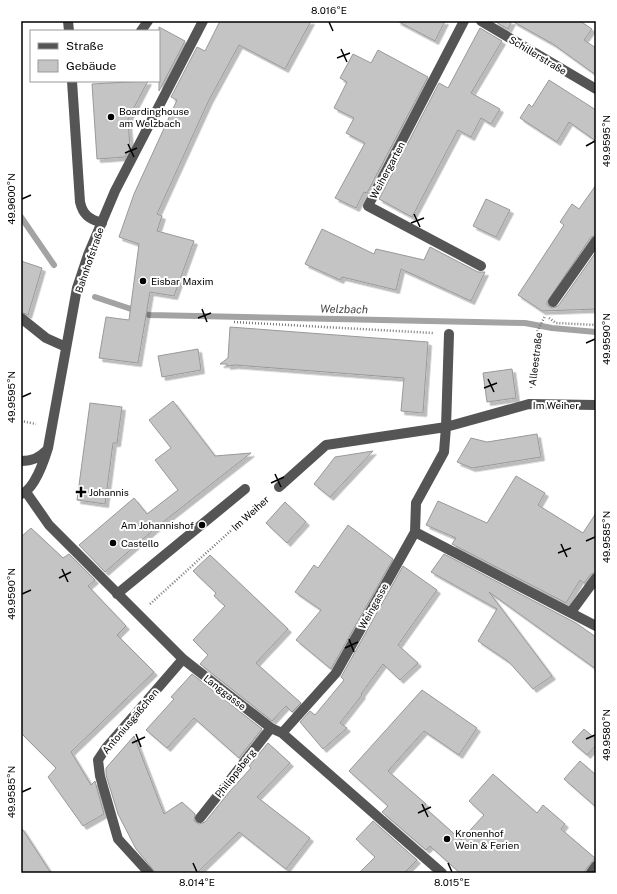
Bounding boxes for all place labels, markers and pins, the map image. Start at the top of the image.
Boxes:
place label: Boardinghouse am Welzbach [119,105,190,129]
marker: Boardinghouse am Welzbach [106,112,116,122]
place label: Eisbar Maxim [151,275,213,287]
marker: Eisbar Maxim [138,276,148,286]
place label: Johannis [89,486,129,498]
marker: Johannis [76,487,86,497]
place label: Am Johannishof [121,519,194,531]
marker: Am Johannishof [197,520,207,530]
place label: Castello [121,537,159,549]
marker: Castello [108,538,118,548]
place label: Kronenhof Wein & Ferien [455,827,520,851]
marker: Kronenhof Wein & Ferien [442,834,452,844]

